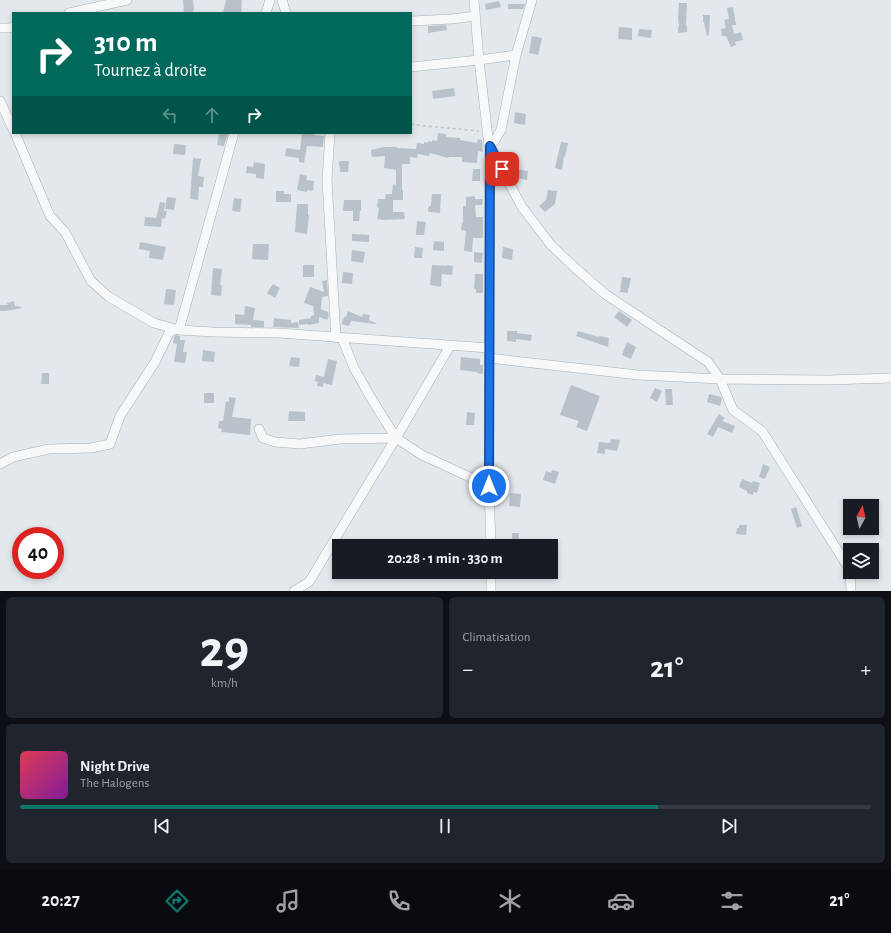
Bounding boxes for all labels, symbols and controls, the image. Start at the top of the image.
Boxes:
icon: right [28,28,80,80]
text: 310 m [94,29,158,57]
text: Tournez à droite [94,62,207,80]
icon: left [159,104,181,126]
icon: ahead [201,104,223,126]
icon: right [243,104,265,126]
pin [485,152,519,186]
icon: arrive [491,158,513,180]
position arrow [468,465,510,507]
north arrow [843,499,879,535]
map controls [843,499,879,579]
speed limit sign: 40 [12,527,64,579]
button: layers [843,543,879,579]
text: 20:28 · 1 min · 330 m [387,551,503,566]
text: 29 [199,624,249,676]
text: Climatisation [463,631,530,644]
text: 21° [650,653,684,683]
text: − [463,658,473,680]
text: + [860,658,871,680]
text: km/h [211,677,238,690]
text: Night Drive [80,759,150,774]
text: The Halogens [80,777,149,790]
icon: previous [151,815,173,837]
icon: pause [434,815,456,837]
icon: next [718,815,740,837]
icon: directions [163,887,191,915]
icon: music [274,887,302,915]
icon: phone [385,887,413,915]
icon: climate [496,887,524,915]
icon: car [607,887,635,915]
icon: filters [718,887,746,915]
text: 20:27 [42,892,80,910]
text: 21° [829,892,849,910]

